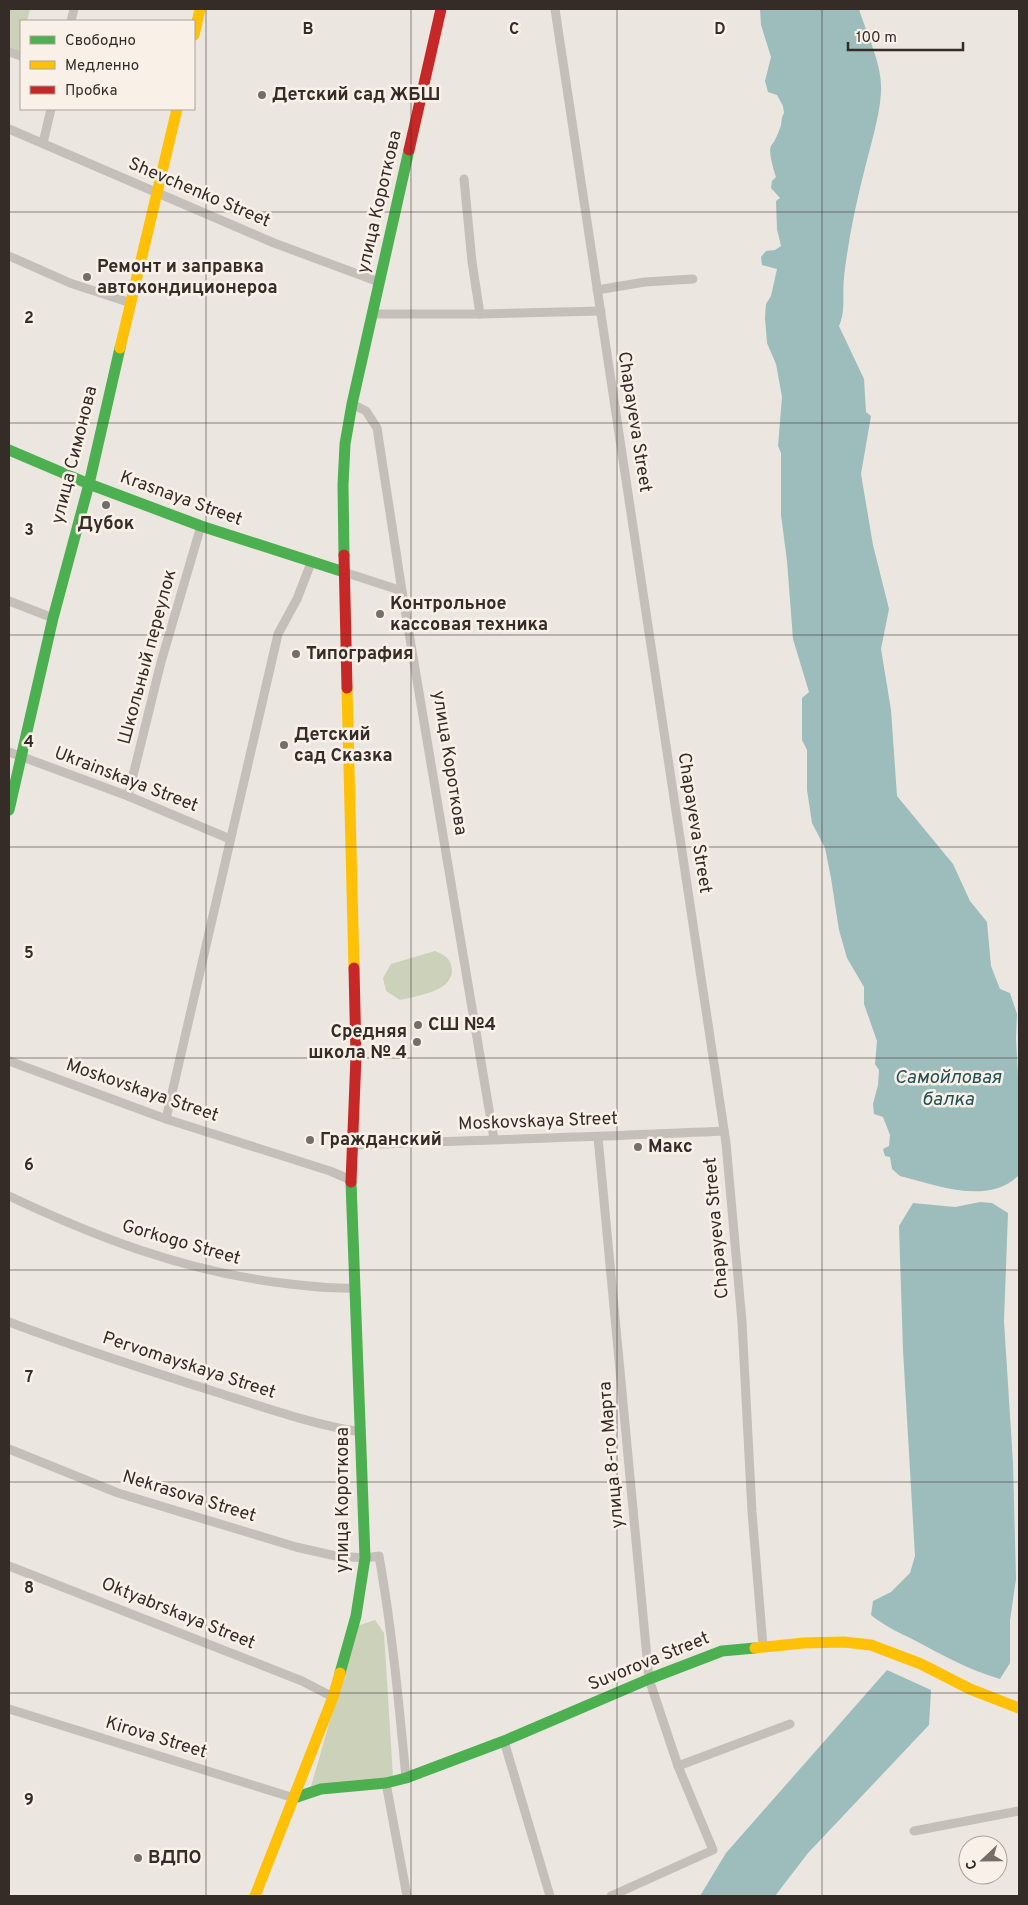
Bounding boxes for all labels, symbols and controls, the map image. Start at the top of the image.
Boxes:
legend [20,20,195,110]
text: B [302,20,314,40]
text: C [509,20,519,40]
text: D [714,20,726,40]
scale bar [848,20,963,52]
text: 100 m [856,29,897,48]
text: Свободно [65,32,136,51]
text: Медленно [65,57,139,76]
text: Пробка [65,82,117,101]
place label: Детский сад ЖБШ [272,84,441,107]
marker: Детский сад ЖБШ [256,89,268,101]
street label: улица Короткова [352,128,408,276]
street label: Shevchenko Street [125,153,273,233]
place label: Ремонт и заправка автокондиционероа [97,256,278,300]
marker: Ремонт и заправка автокондиционероа [81,271,93,283]
text: 2 [24,309,34,329]
street label: Chapayeva Street [612,350,656,494]
street label: улица Симонова [47,384,103,526]
street label: Krasnaya Street [117,466,245,532]
marker: Дубок [100,499,112,511]
place label: Дубок [78,513,135,536]
text: 3 [24,521,34,541]
street label: Школьный переулок [114,567,182,747]
place label: Контрольное кассовая техника [390,593,548,637]
marker: Контрольное кассовая техника [374,608,386,620]
place label: Типография [306,643,414,666]
marker: Типография [290,648,302,660]
street label: улица Короткова [426,689,472,837]
place label: Детский сад Сказка [294,724,393,768]
text: 4 [24,733,34,753]
marker: Детский сад Сказка [278,739,290,751]
street label: Ukrainskaya Street [51,742,201,818]
street label: Chapayeva Street [672,751,716,895]
text: 5 [24,944,34,964]
place label: СШ №4 [428,1014,496,1037]
marker: СШ №4 [412,1019,424,1031]
place label: Средняя школа № 4 [308,1021,407,1065]
marker: Средняя школа № 4 [411,1036,423,1048]
street label: Moskovskaya Street [63,1054,221,1128]
water label: Самойловая балка [895,1066,1003,1112]
street label: Moskovskaya Street [458,1108,618,1136]
place label: Гражданский [320,1129,442,1152]
marker: Гражданский [304,1134,316,1146]
place label: Макс [648,1136,693,1159]
marker: Макс [632,1141,644,1153]
text: 6 [24,1156,34,1176]
street label: Chapayeva Street [699,1156,735,1300]
street label: Gorkogo Street [119,1215,243,1271]
street label: Pervomayskaya Street [99,1327,279,1405]
text: 7 [25,1368,33,1388]
street label: улица 8-го Марта [594,1381,630,1529]
street label: улица Короткова [332,1427,355,1573]
street label: Nekrasova Street [119,1466,259,1528]
street label: Oktyabrskaya Street [98,1573,258,1655]
text: 8 [24,1579,34,1599]
street label: Suvorova Street [585,1627,713,1697]
street label: Kirova Street [102,1712,210,1764]
text: 9 [24,1791,34,1811]
north arrow [958,1835,1008,1885]
place label: ВДПО [148,1847,202,1870]
marker: ВДПО [132,1852,144,1864]
text: С [963,1857,982,1872]

